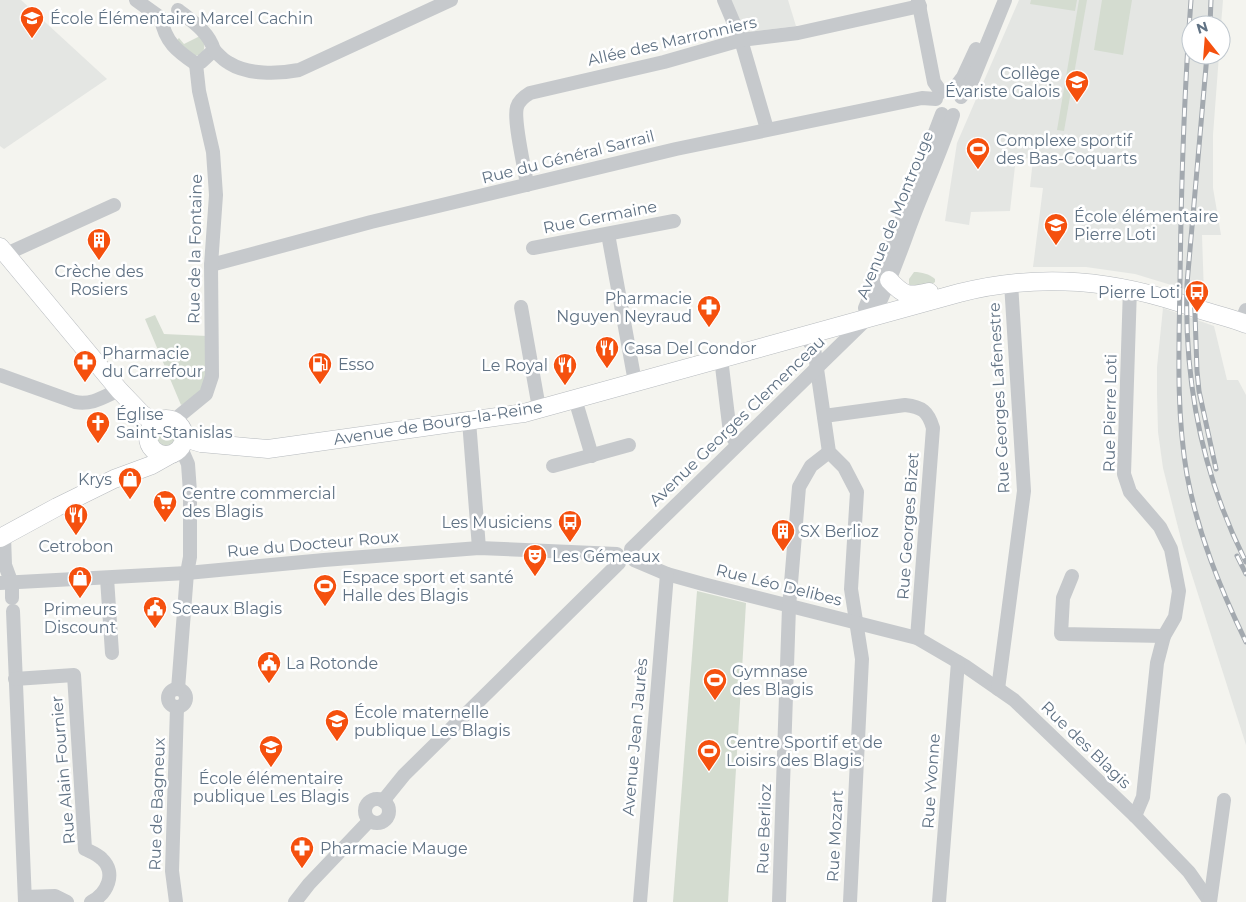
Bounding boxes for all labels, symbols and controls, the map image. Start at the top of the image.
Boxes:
school or university icon: École Élémentaire Marcel Cachin [19,5,45,39]
place label: École Élémentaire Marcel Cachin [50,9,313,28]
street label: Allée des Marronniers [585,12,759,70]
north arrow [1181,15,1231,65]
text: N [1194,17,1210,38]
place label: Collège Évariste Galois [945,64,1060,101]
school or university icon: Collège Évariste Galois [1064,69,1090,103]
street label: Rue du Général Sarrail [480,126,656,188]
street label: Avenue de Montrouge [853,128,937,302]
place label: Complexe sportif des Bas-Coquarts [996,131,1137,168]
sports icon: Complexe sportif des Bas-Coquarts [965,136,991,170]
street label: Rue de la Fontaine [184,174,206,324]
street label: Rue Germaine [541,197,659,237]
place label: École élémentaire Pierre Loti [1074,207,1219,244]
school or university icon: École élémentaire Pierre Loti [1043,212,1069,246]
building icon: Crèche des Rosiers [86,227,112,261]
place label: Crèche des Rosiers [54,262,144,299]
bus stop icon: Pierre Loti [1184,279,1210,313]
place label: Pierre Loti [1098,283,1180,302]
place label: Pharmacie Nguyen Neyraud [556,289,692,326]
pharmacy icon: Pharmacie Nguyen Neyraud [696,294,722,328]
street label: Rue Georges Lafenestre [985,302,1013,494]
street label: Avenue Georges Clemenceau [645,332,829,510]
restaurant icon: Casa Del Condor [594,335,620,369]
place label: Casa Del Condor [624,339,757,358]
place label: Pharmacie du Carrefour [102,344,203,381]
pharmacy icon: Pharmacie du Carrefour [72,349,98,383]
fuel station icon: Esso [307,351,333,385]
restaurant icon: Le Royal [552,352,578,386]
street label: Rue Pierre Loti [1099,354,1121,472]
place label: Esso [338,355,374,374]
place label: Le Royal [481,356,548,375]
street label: Avenue de Bourg-la-Reine [332,397,544,449]
place label: Église Saint-Stanislas [116,405,233,442]
church icon: Église Saint-Stanislas [85,410,111,444]
street label: Rue Georges Bizet [893,451,923,600]
shop icon: Krys [117,466,143,500]
place label: Krys [78,470,112,489]
place label: Centre commercial des Blagis [182,484,336,521]
supermarket icon: Centre commercial des Blagis [152,489,178,523]
restaurant icon: Cetrobon [63,502,89,536]
bus stop icon: Les Musiciens [557,509,583,543]
place label: Les Musiciens [441,513,552,532]
building icon: SX Berlioz [770,518,796,552]
place label: SX Berlioz [800,522,879,541]
street label: Rue du Docteur Roux [226,527,400,561]
place label: Cetrobon [38,537,114,556]
theatre icon: Les Gémeaux [522,543,548,577]
place label: Les Gémeaux [552,547,661,566]
street label: Rue Léo Delibes [714,560,844,610]
shop icon: Primeurs Discount [67,565,93,599]
place label: Espace sport et santé Halle des Blagis [342,568,514,605]
sports icon: Espace sport et santé Halle des Blagis [312,573,338,607]
public building icon: Sceaux Blagis [142,595,168,629]
place label: Sceaux Blagis [172,599,282,618]
place label: Primeurs Discount [43,600,117,637]
public building icon: La Rotonde [256,650,282,684]
place label: La Rotonde [286,654,378,673]
street label: Avenue Jean Jaurès [619,657,651,817]
place label: Gymnase des Blagis [732,662,814,699]
sports icon: Gymnase des Blagis [702,667,728,701]
street label: Rue Alain Fournier [47,695,79,845]
street label: Rue des Blagis [1037,697,1135,793]
place label: École maternelle publique Les Blagis [354,703,511,740]
school or university icon: École maternelle publique Les Blagis [324,708,350,742]
place label: Centre Sportif et de Loisirs des Blagis [726,733,883,770]
street label: Rue Yvonne [918,733,944,829]
school or university icon: École élémentaire publique Les Blagis [258,734,284,768]
street label: Rue de Bagneux [145,737,169,871]
sports icon: Centre Sportif et de Loisirs des Blagis [696,738,722,772]
place label: École élémentaire publique Les Blagis [193,769,349,806]
street label: Rue Berlioz [753,783,775,875]
street label: Rue Mozart [823,789,847,882]
pharmacy icon: Pharmacie Mauge [289,835,315,869]
place label: Pharmacie Mauge [320,839,468,858]

